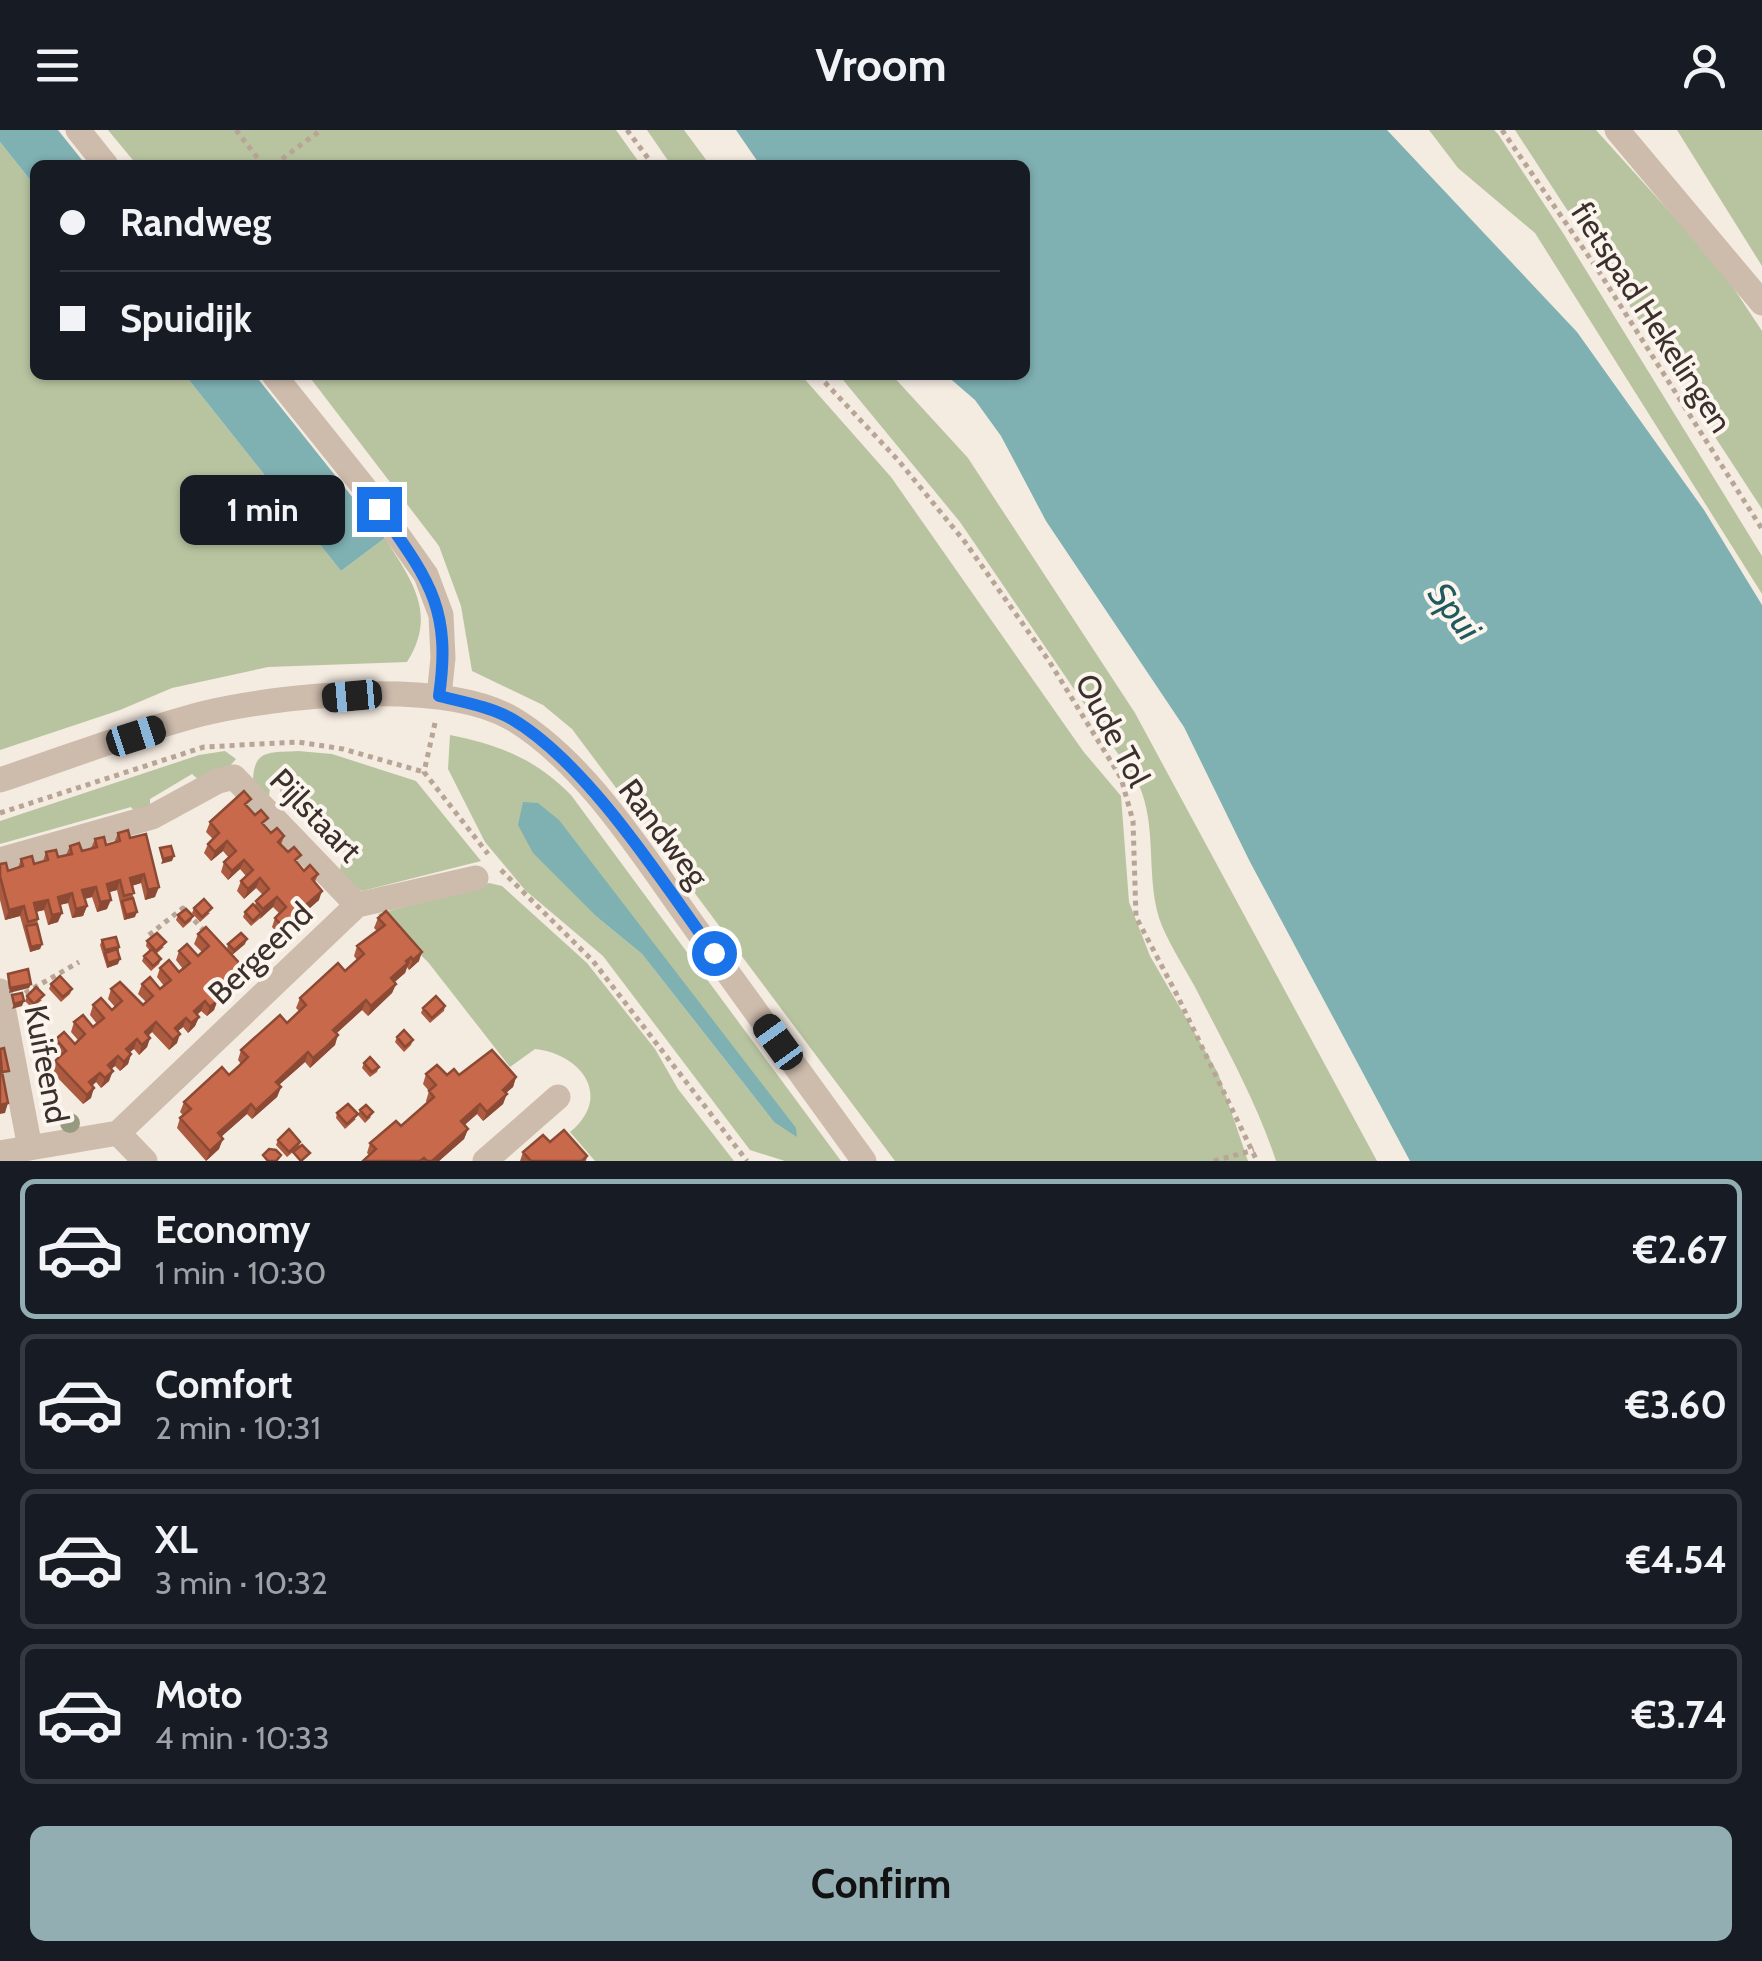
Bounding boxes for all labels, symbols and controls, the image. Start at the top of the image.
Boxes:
icon: menu [30,38,85,93]
text: Vroom [815,38,947,92]
icon: person [1677,38,1732,93]
street label: fietspad Hekelingen [1563,194,1741,440]
text: Randweg [120,199,271,246]
text: Spuidijk [120,295,252,342]
callout: 1 min [179,474,344,544]
route end [357,487,402,532]
text: 1 min [226,490,299,529]
water label: Spui [1419,573,1491,649]
street label: Oude Tol [1067,667,1159,794]
car [321,678,383,714]
car [103,712,169,760]
street label: Pijlstaart [262,760,370,870]
street label: Randweg [611,771,718,896]
street label: Bergeend [200,894,320,1012]
route start [692,931,737,976]
street label: Kuifeend [16,1002,78,1126]
car [748,1009,808,1075]
icon: car [35,1204,125,1294]
text: Economy [155,1206,310,1253]
text: €2.67 [1633,1226,1727,1273]
text: 1 min · 10:30 [155,1253,326,1292]
icon: car [35,1359,125,1449]
text: Comfort [155,1361,292,1408]
text: €3.60 [1626,1381,1727,1428]
text: 2 min · 10:31 [155,1408,321,1447]
icon: car [35,1514,125,1604]
text: XL [155,1516,198,1563]
text: €4.54 [1627,1536,1727,1583]
text: 3 min · 10:32 [155,1563,328,1602]
icon: car [35,1669,125,1759]
text: Moto [155,1671,242,1718]
text: €3.74 [1632,1691,1727,1738]
text: 4 min · 10:33 [155,1718,330,1757]
button: Confirm [30,1826,1732,1941]

